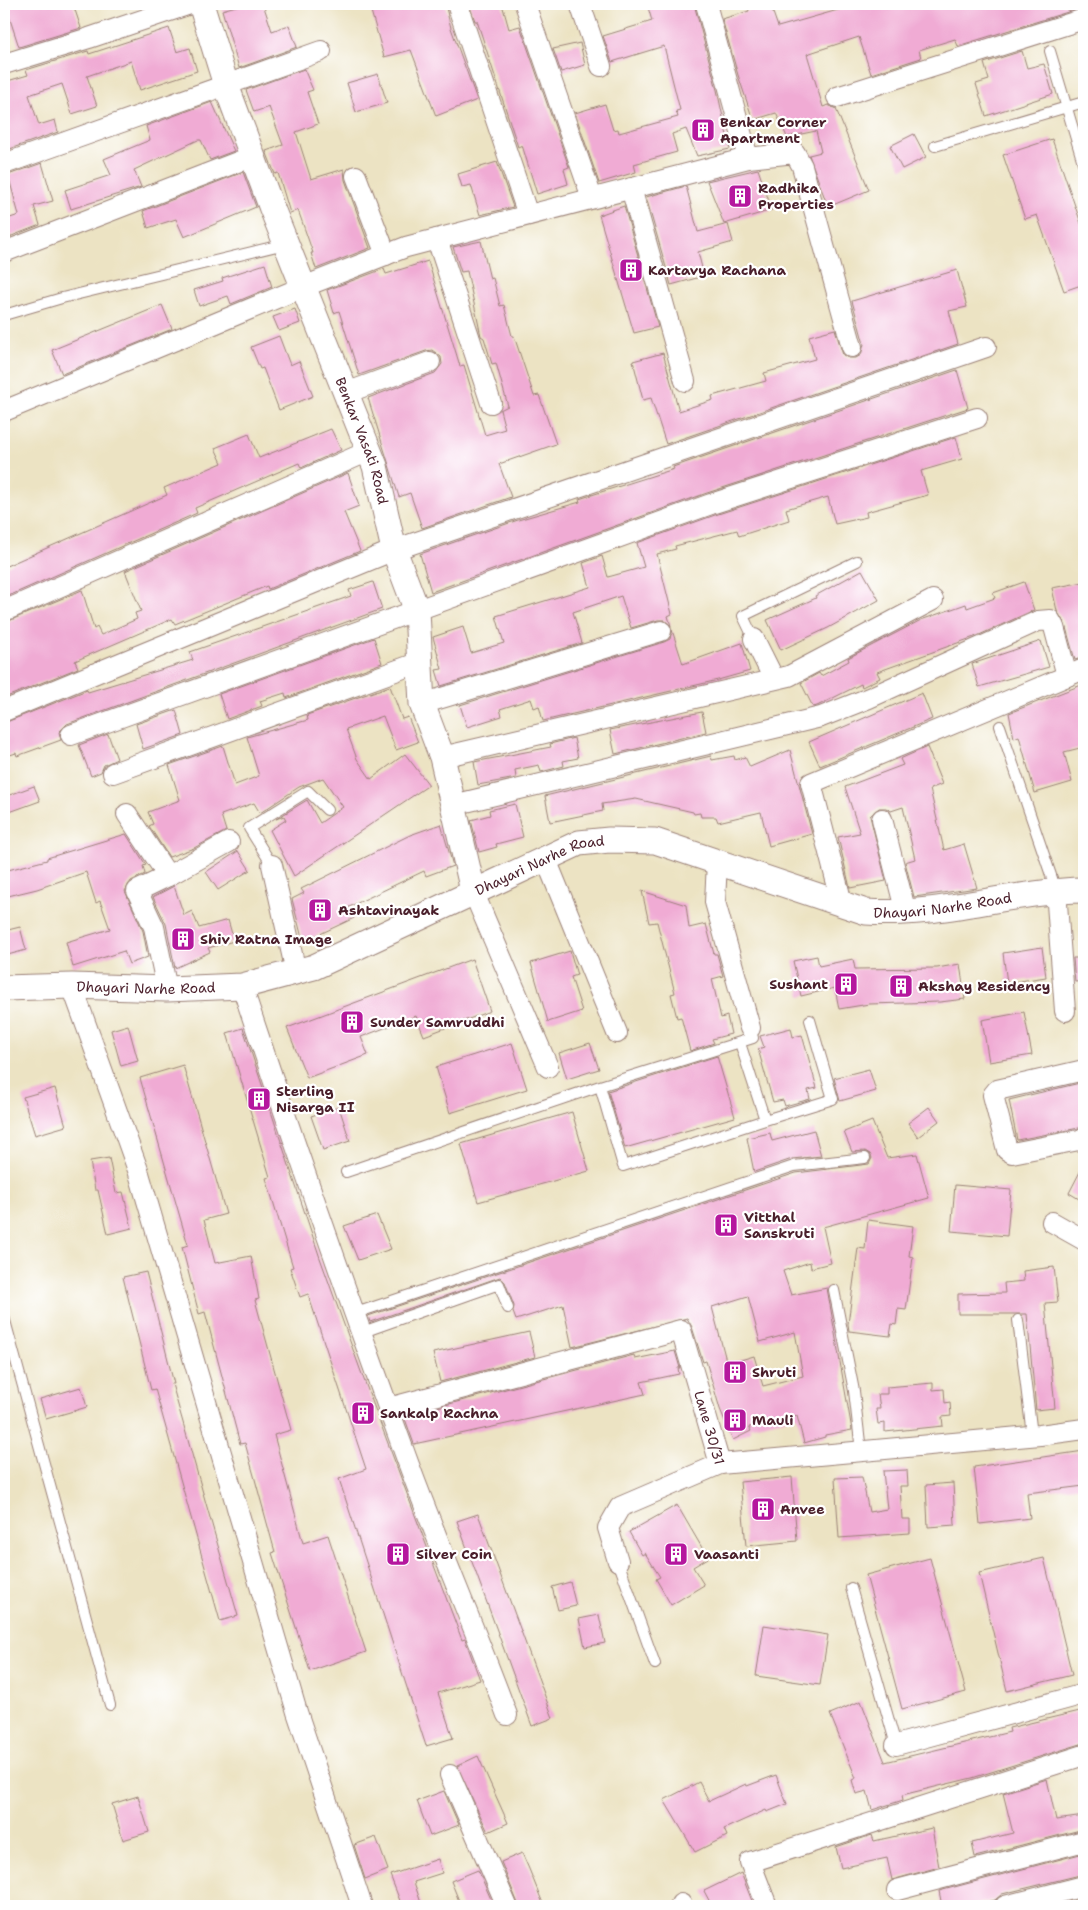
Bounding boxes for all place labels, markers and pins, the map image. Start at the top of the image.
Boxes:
place label: Benkar Corner Apartment [720,113,827,147]
building icon: Benkar Corner Apartment [690,117,716,143]
place label: Radhika Properties [758,179,834,213]
building icon: Radhika Properties [727,183,753,209]
building icon: Kartavya Rachana [618,257,644,283]
place label: Kartavya Rachana [648,261,786,279]
building icon: Ashtavinayak [307,897,333,923]
place label: Ashtavinayak [338,901,439,919]
building icon: Shiv Ratna Image [170,926,196,952]
place label: Shiv Ratna Image [200,930,332,948]
building icon: Sushant [833,971,859,997]
building icon: Akshay Residency [888,973,914,999]
place label: Sushant [769,975,828,993]
place label: Akshay Residency [918,977,1050,995]
building icon: Sunder Samruddhi [339,1009,365,1035]
place label: Sunder Samruddhi [370,1013,505,1031]
place label: Sterling Nisarga II [276,1082,355,1116]
building icon: Sterling Nisarga II [246,1086,272,1112]
place label: Vitthal Sanskruti [744,1208,814,1242]
building icon: Vitthal Sanskruti [713,1212,739,1238]
building icon: Shruti [722,1359,748,1385]
place label: Shruti [752,1363,796,1381]
building icon: Sankalp Rachna [350,1400,376,1426]
place label: Sankalp Rachna [380,1404,499,1422]
building icon: Mauli [722,1407,748,1433]
place label: Mauli [752,1411,794,1429]
building icon: Anvee [750,1496,776,1522]
place label: Anvee [780,1500,825,1518]
building icon: Silver Coin [385,1541,411,1567]
building icon: Vaasanti [663,1541,689,1567]
place label: Silver Coin [416,1545,492,1563]
place label: Vaasanti [694,1545,759,1563]

